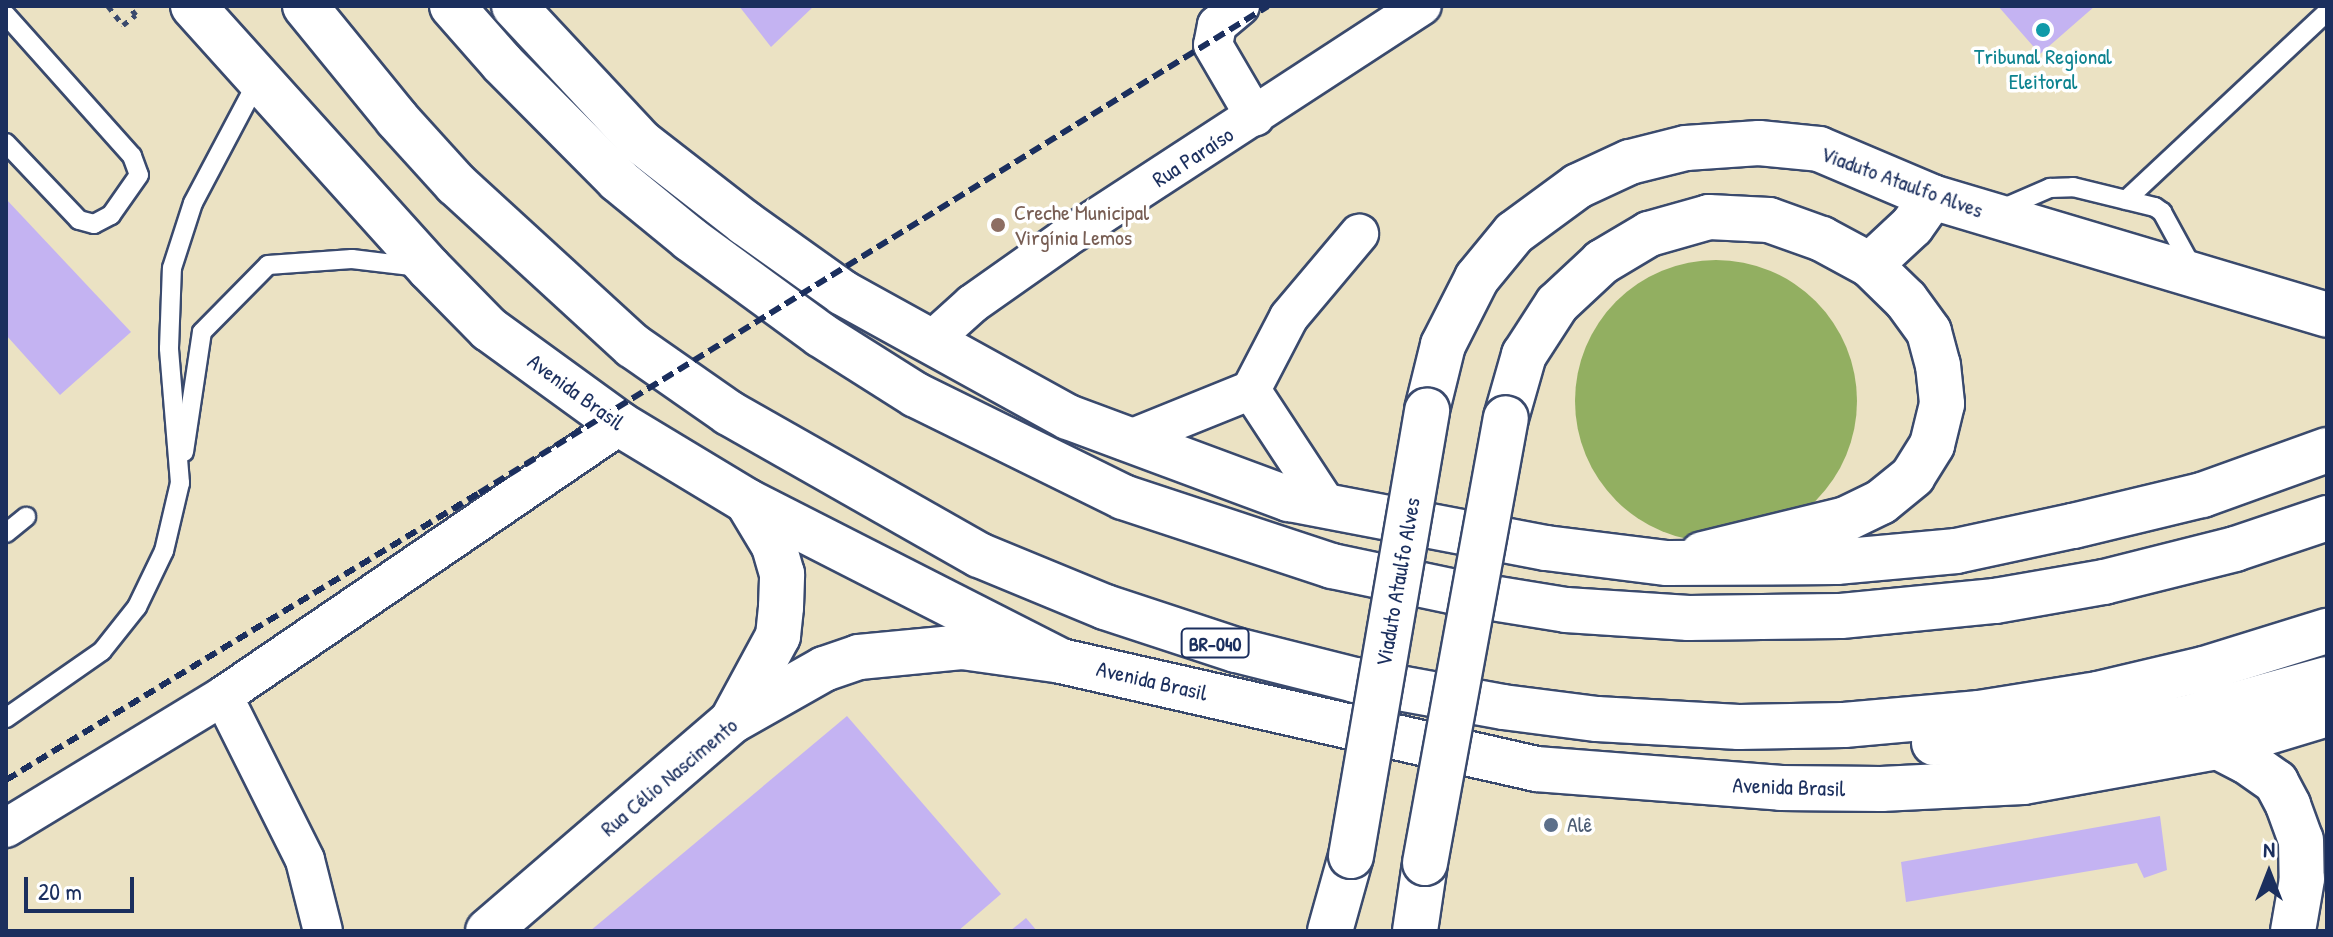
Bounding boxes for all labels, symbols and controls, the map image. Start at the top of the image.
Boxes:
marker: Tribunal Regional Eleitoral [2034,21,2052,39]
place label: Tribunal Regional Eleitoral [1974,43,2112,94]
street label: Rua Paraíso [1148,121,1238,193]
street label: Viaduto Ataulfo Alves [1817,140,1987,224]
place label: Creche Municipal Virgínia Lemos [1014,199,1149,250]
marker: Creche Municipal Virgínia Lemos [989,216,1007,234]
street label: Avenida Brasil [523,348,629,436]
street label: Viaduto Ataulfo Alves [1370,496,1426,668]
road number: BR-040 [1179,627,1251,659]
street label: Avenida Brasil [1094,655,1210,707]
street label: Rua Célio Nascimento [595,712,743,842]
street label: Avenida Brasil [1732,772,1846,802]
place label: Alê [1567,812,1592,838]
marker: Alê [1542,816,1560,834]
north arrow [2229,833,2309,913]
text: N [2263,834,2275,864]
scale bar [28,861,138,911]
text: 20 m [38,875,82,907]

